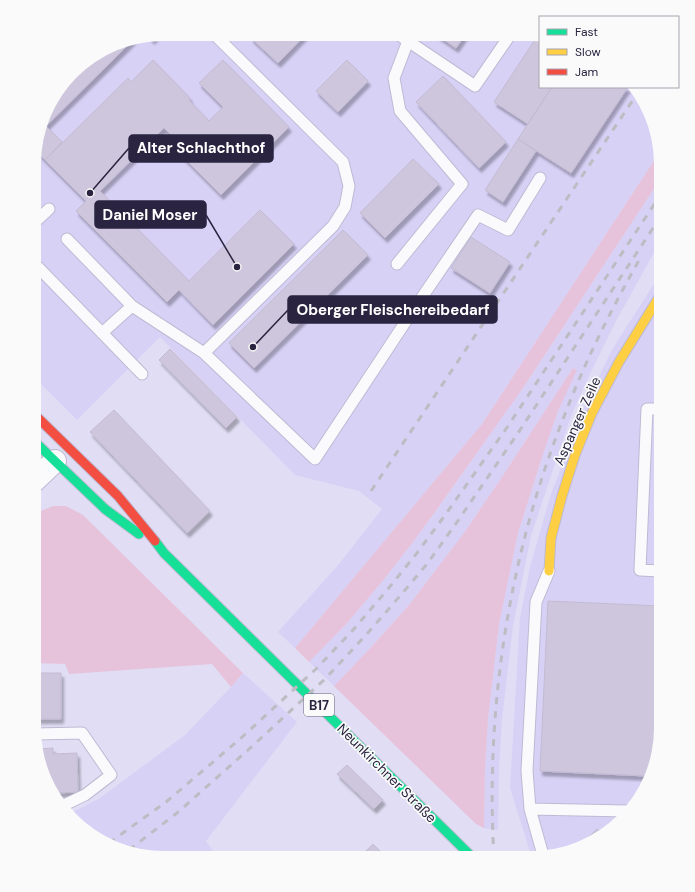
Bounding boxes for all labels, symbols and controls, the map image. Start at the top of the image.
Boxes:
legend [539,16,679,88]
text: Fast [575,24,598,40]
text: Slow [575,44,601,60]
text: Jam [575,64,598,80]
callout: Alter Schlachthof [129,135,273,162]
text: Alter Schlachthof [137,138,265,158]
callout: Daniel Moser [95,201,206,228]
text: Daniel Moser [103,205,197,225]
callout: Oberger Fleischereibedarf [288,296,497,323]
text: Oberger Fleischereibedarf [296,300,490,320]
street label: Aspanger Zeile [549,374,605,468]
road number: B17 [304,694,334,716]
street label: Neunkirchner Straße [333,719,441,827]

